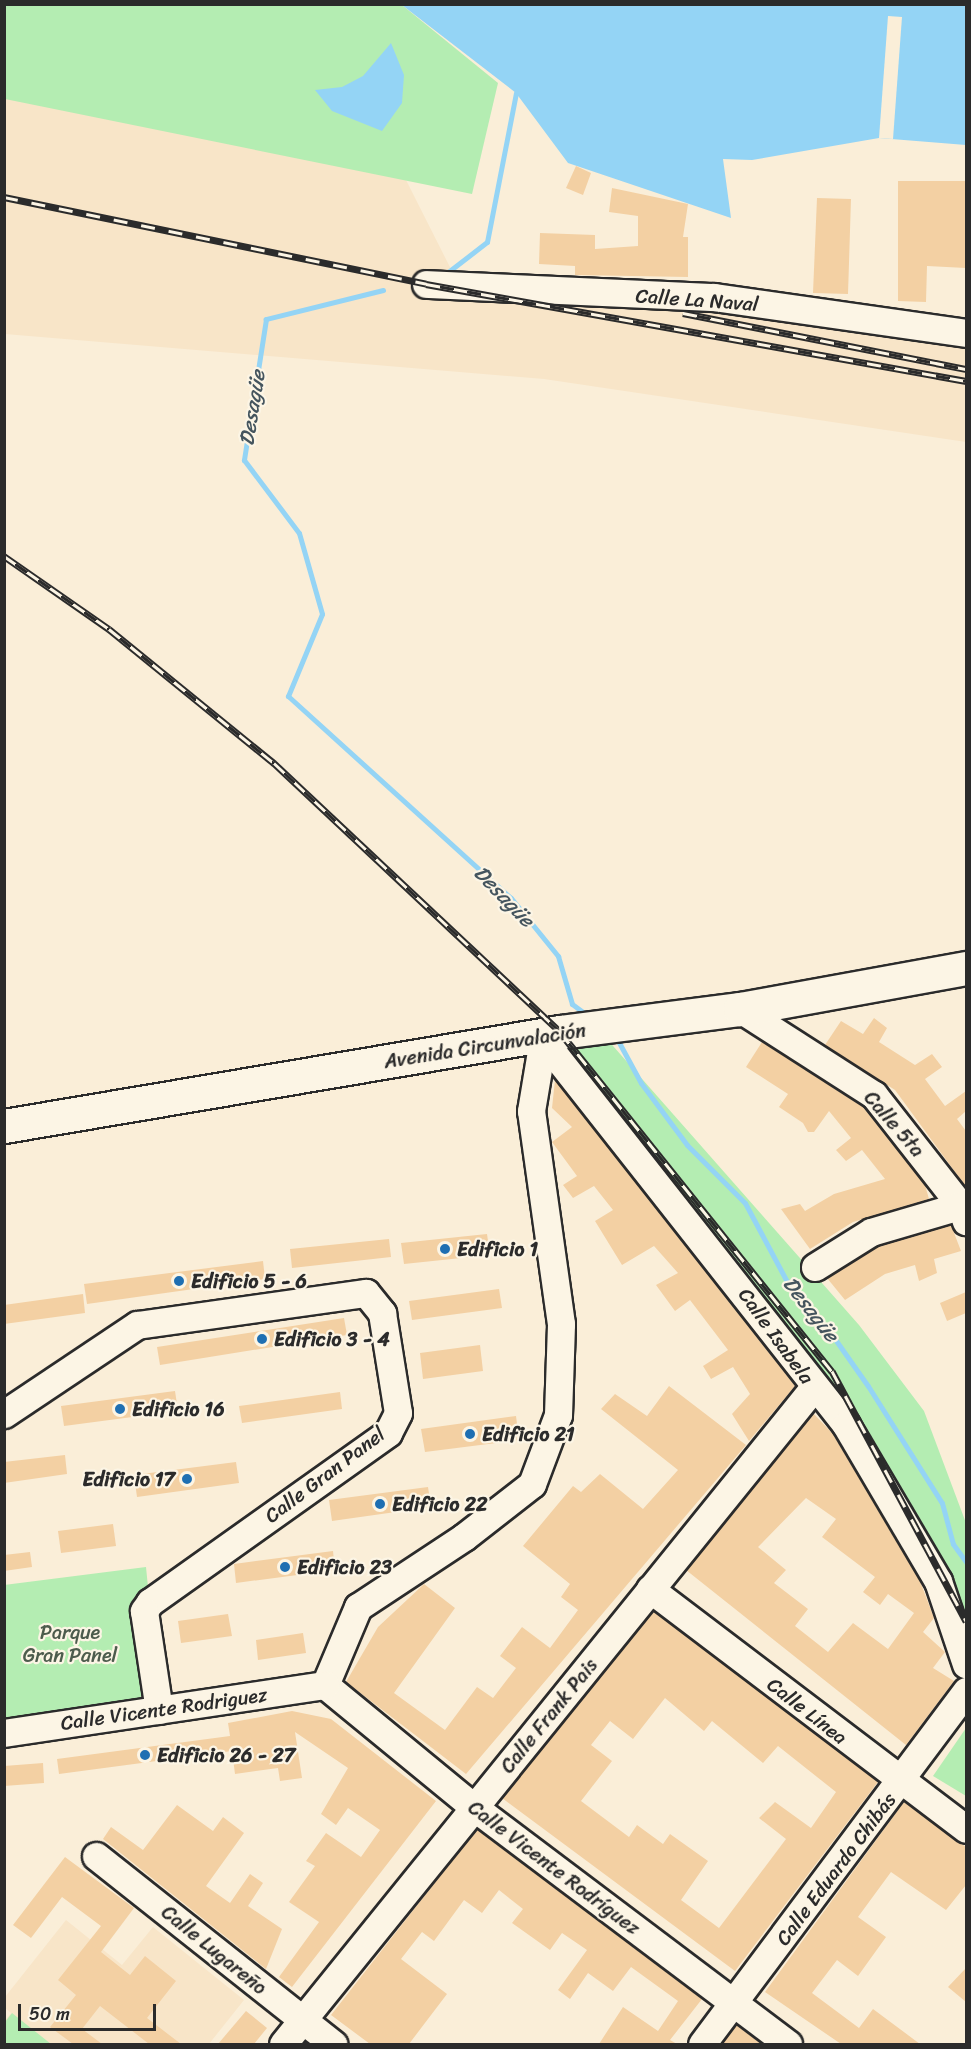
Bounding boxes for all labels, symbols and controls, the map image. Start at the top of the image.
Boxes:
street label: Calle La Naval [635,284,759,316]
water label: Desagüe [234,369,270,447]
water label: Desagüe [469,860,539,932]
street label: Avenida Circunvalación [382,1018,588,1074]
street label: Calle 5ta [859,1086,929,1162]
place label: Edificio 1 [457,1237,538,1261]
marker: Edificio 1 [438,1242,452,1256]
place label: Edificio 5 - 6 [191,1269,307,1293]
water label: Desagüe [778,1271,844,1347]
marker: Edificio 5 - 6 [172,1274,186,1288]
street label: Calle Isabela [733,1283,819,1389]
place label: Edificio 3 - 4 [274,1327,390,1351]
marker: Edificio 3 - 4 [255,1332,269,1346]
place label: Edificio 16 [132,1397,224,1421]
marker: Edificio 16 [113,1402,127,1416]
street label: Calle Gran Panel [260,1422,390,1528]
place label: Edificio 21 [482,1422,575,1446]
marker: Edificio 21 [463,1427,477,1441]
place label: Edificio 17 [82,1467,175,1491]
marker: Edificio 17 [180,1472,194,1486]
place label: Edificio 22 [392,1492,488,1516]
marker: Edificio 22 [373,1497,387,1511]
place label: Edificio 23 [297,1555,392,1579]
marker: Edificio 23 [278,1560,292,1574]
park label: Parque Gran Panel [22,1620,118,1667]
street label: Calle Frank Pais [495,1653,603,1779]
street label: Calle Línea [762,1672,852,1750]
street label: Calle Vicente Rodriguez [59,1683,269,1735]
place label: Edificio 26 - 27 [157,1743,295,1767]
marker: Edificio 26 - 27 [138,1748,152,1762]
street label: Calle Eduardo Chibás [771,1789,901,1949]
street label: Calle Vicente Rodríguez [464,1796,644,1940]
street label: Calle Lugareño [157,1900,271,2000]
scale bar [21,1992,159,2030]
text: 50 m [29,1998,70,2030]

